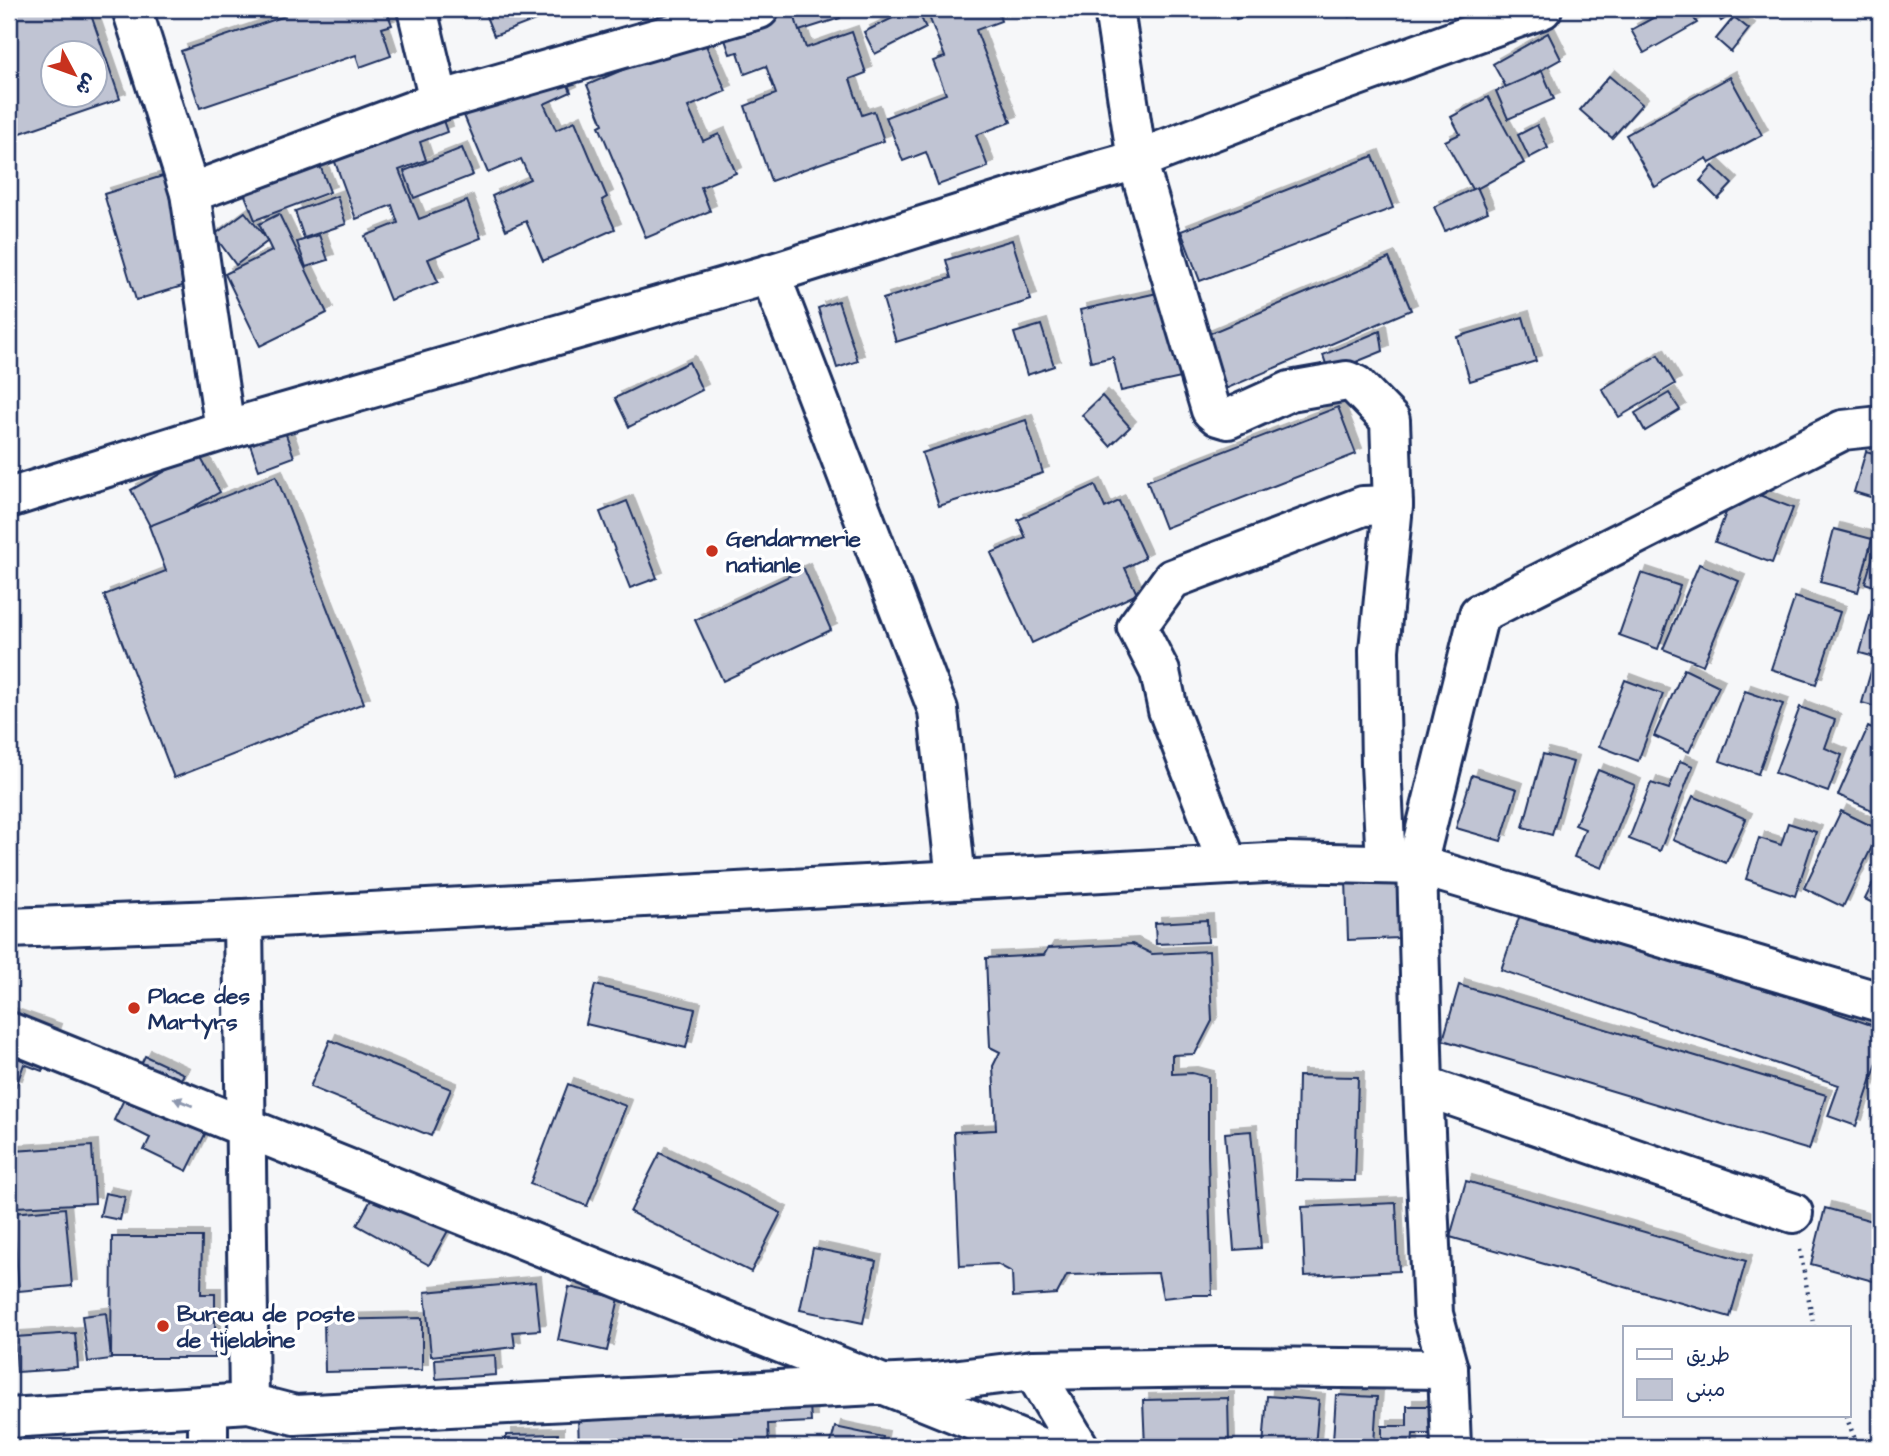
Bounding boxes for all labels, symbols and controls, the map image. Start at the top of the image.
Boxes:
north arrow [38,38,108,108]
text: ش [69,67,103,101]
place label: Gendarmerie natianle [726,523,862,581]
marker: Gendarmerie natianle [704,543,720,559]
place label: Place des Martyrs [148,980,250,1040]
marker: Place des Martyrs [126,1000,142,1016]
one-way arrow [173,1096,193,1108]
place label: Bureau de poste de tijelabine [176,1298,356,1356]
marker: Bureau de poste de tijelabine [155,1318,171,1334]
legend [1623,1326,1850,1418]
text: طريق [1686,1341,1730,1370]
text: مبنى [1686,1375,1725,1404]

